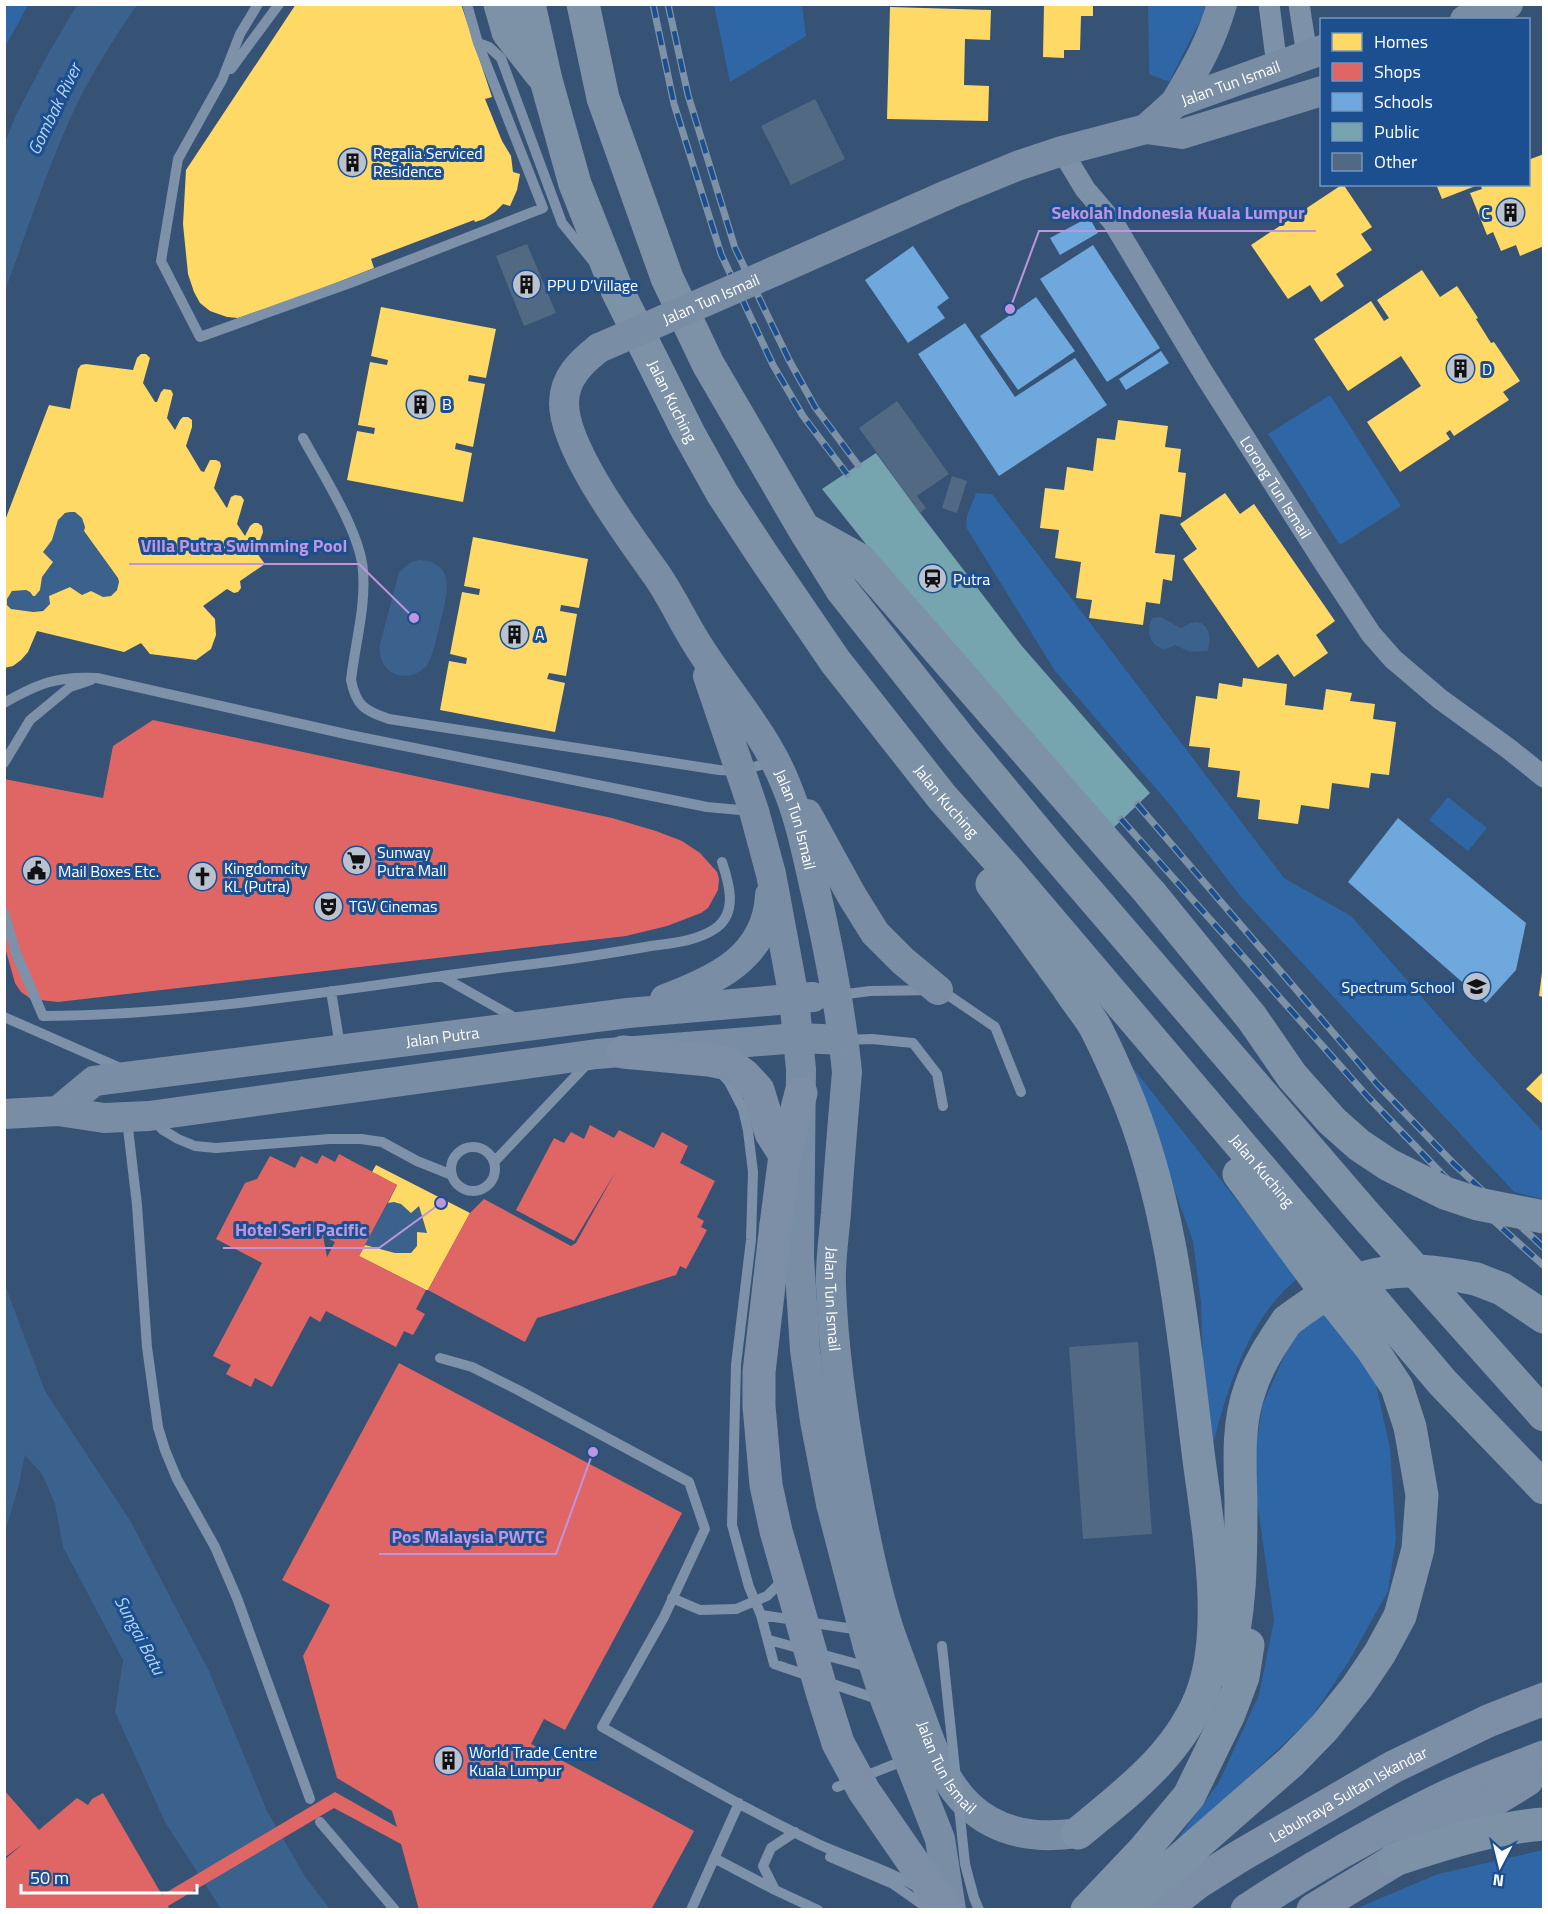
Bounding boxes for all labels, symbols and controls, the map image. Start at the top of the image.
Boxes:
legend [1320,18,1530,186]
text: Homes [1374,28,1428,55]
street label: Jalan Tun Ismail [1177,54,1284,112]
water label: Gombak River [20,57,89,159]
text: Shops [1374,58,1421,85]
text: Schools [1374,88,1433,115]
text: Public [1374,118,1420,145]
place label: Regalia Serviced Residence [373,141,483,183]
building icon: Regalia Serviced Residence [336,146,368,178]
text: Other [1374,148,1417,175]
callout: Sekolah Indonesia Kuala Lumpur [1039,195,1316,231]
building icon: C [1495,197,1527,229]
text: Sekolah Indonesia Kuala Lumpur [1051,199,1305,226]
place label: C [1481,201,1490,225]
street label: Jalan Tun Ismail [658,267,763,331]
building icon: PPU D’Village [510,269,542,301]
place label: PPU D’Village [547,273,638,297]
building icon: D [1445,353,1477,385]
street label: Jalan Kuching [642,355,703,447]
place label: D [1482,357,1492,381]
building icon: B [405,388,437,420]
place label: B [442,392,452,416]
street label: Lorong Tun Ismail [1234,431,1318,543]
callout: Villa Putra Swimming Pool [129,528,359,564]
text: Villa Putra Swimming Pool [141,532,347,559]
station icon: Putra [916,563,948,595]
place label: Putra [953,567,990,591]
building icon: A [498,618,530,650]
place label: A [535,622,545,646]
street label: Jalan Kuching [909,759,985,843]
street label: Jalan Tun Ismail [769,765,822,872]
place label: Sunway Putra Mall [377,840,447,882]
supermarket icon: Sunway Putra Mall [340,845,372,877]
public building icon: Mail Boxes Etc. [21,855,53,887]
place label: Kingdomcity KL (Putra) [224,856,308,898]
place label: Mail Boxes Etc. [58,859,159,883]
church icon: Kingdomcity KL (Putra) [187,861,219,893]
theatre icon: TGV Cinemas [312,890,344,922]
place label: TGV Cinemas [349,894,437,918]
school or university icon: Spectrum School [1460,971,1492,1003]
place label: Spectrum School [1341,975,1455,999]
street label: Jalan Putra [404,1020,480,1053]
street label: Jalan Kuching [1224,1128,1301,1212]
callout: Hotel Seri Pacific [223,1212,379,1248]
text: Hotel Seri Pacific [235,1216,367,1243]
street label: Jalan Tun Ismail [819,1246,847,1352]
callout: Pos Malaysia PWTC [379,1518,556,1554]
text: Pos Malaysia PWTC [392,1523,545,1550]
water label: Sungai Batu [108,1591,173,1680]
street label: Jalan Tun Ismail [911,1717,982,1820]
place label: World Trade Centre Kuala Lumpur [469,1740,597,1782]
street label: Lebuhraya Sultan Iskandar [1265,1740,1432,1848]
building icon: World Trade Centre Kuala Lumpur [432,1745,464,1777]
north arrow [1470,1836,1530,1896]
scale bar [21,1857,196,1895]
text: 50 m [30,1864,69,1891]
text: N [1491,1868,1505,1893]

